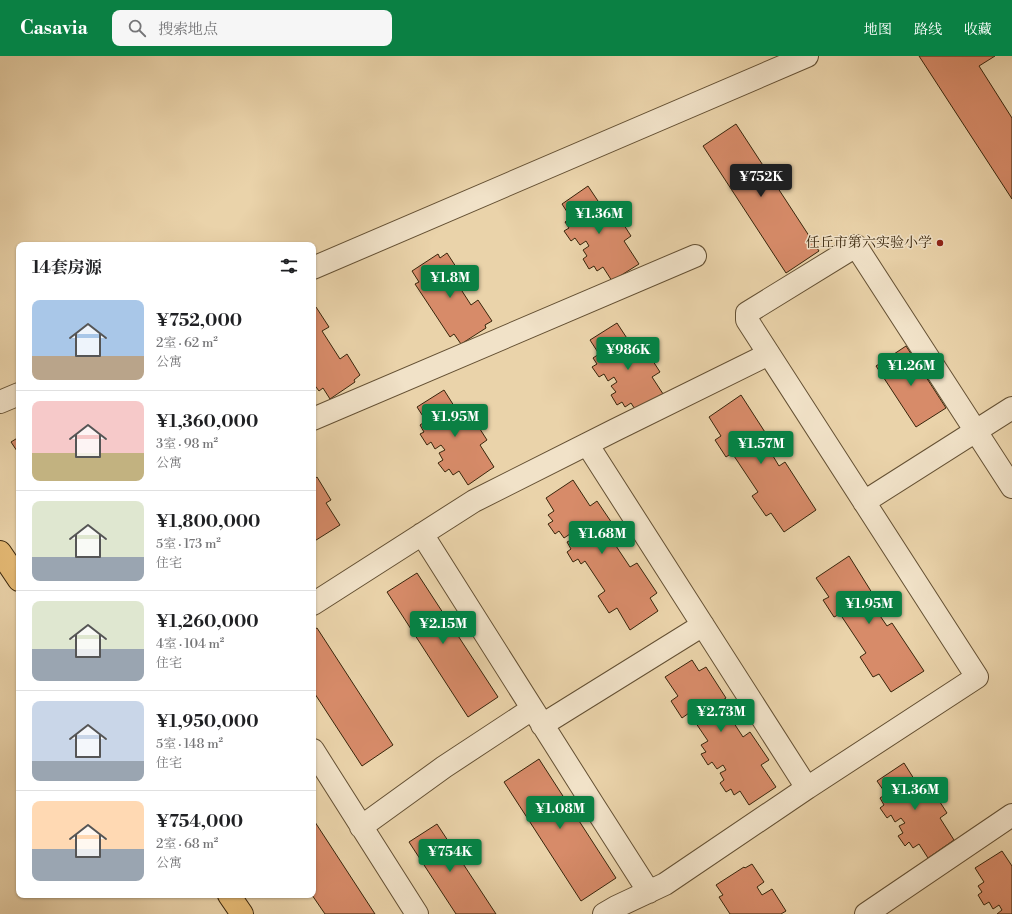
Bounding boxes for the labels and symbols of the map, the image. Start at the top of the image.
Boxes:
pin: ¥752K [733,164,789,198]
pin: ¥1.36M [566,201,632,235]
place label: 任丘市第六实验小学 [806,234,932,252]
marker: 任丘市第六实验小学 [935,238,945,248]
pin: ¥1.8M [422,265,478,299]
pin: ¥986K [600,337,656,371]
pin: ¥1.26M [878,353,944,387]
pin: ¥1.95M [422,404,488,438]
pin: ¥1.57M [728,431,794,465]
pin: ¥1.68M [569,521,635,555]
pin: ¥1.95M [836,591,902,625]
pin: ¥2.15M [410,611,476,645]
pin: ¥2.73M [688,699,754,733]
pin: ¥1.36M [882,777,948,811]
pin: ¥1.08M [527,796,593,830]
pin: ¥754K [422,839,478,873]

